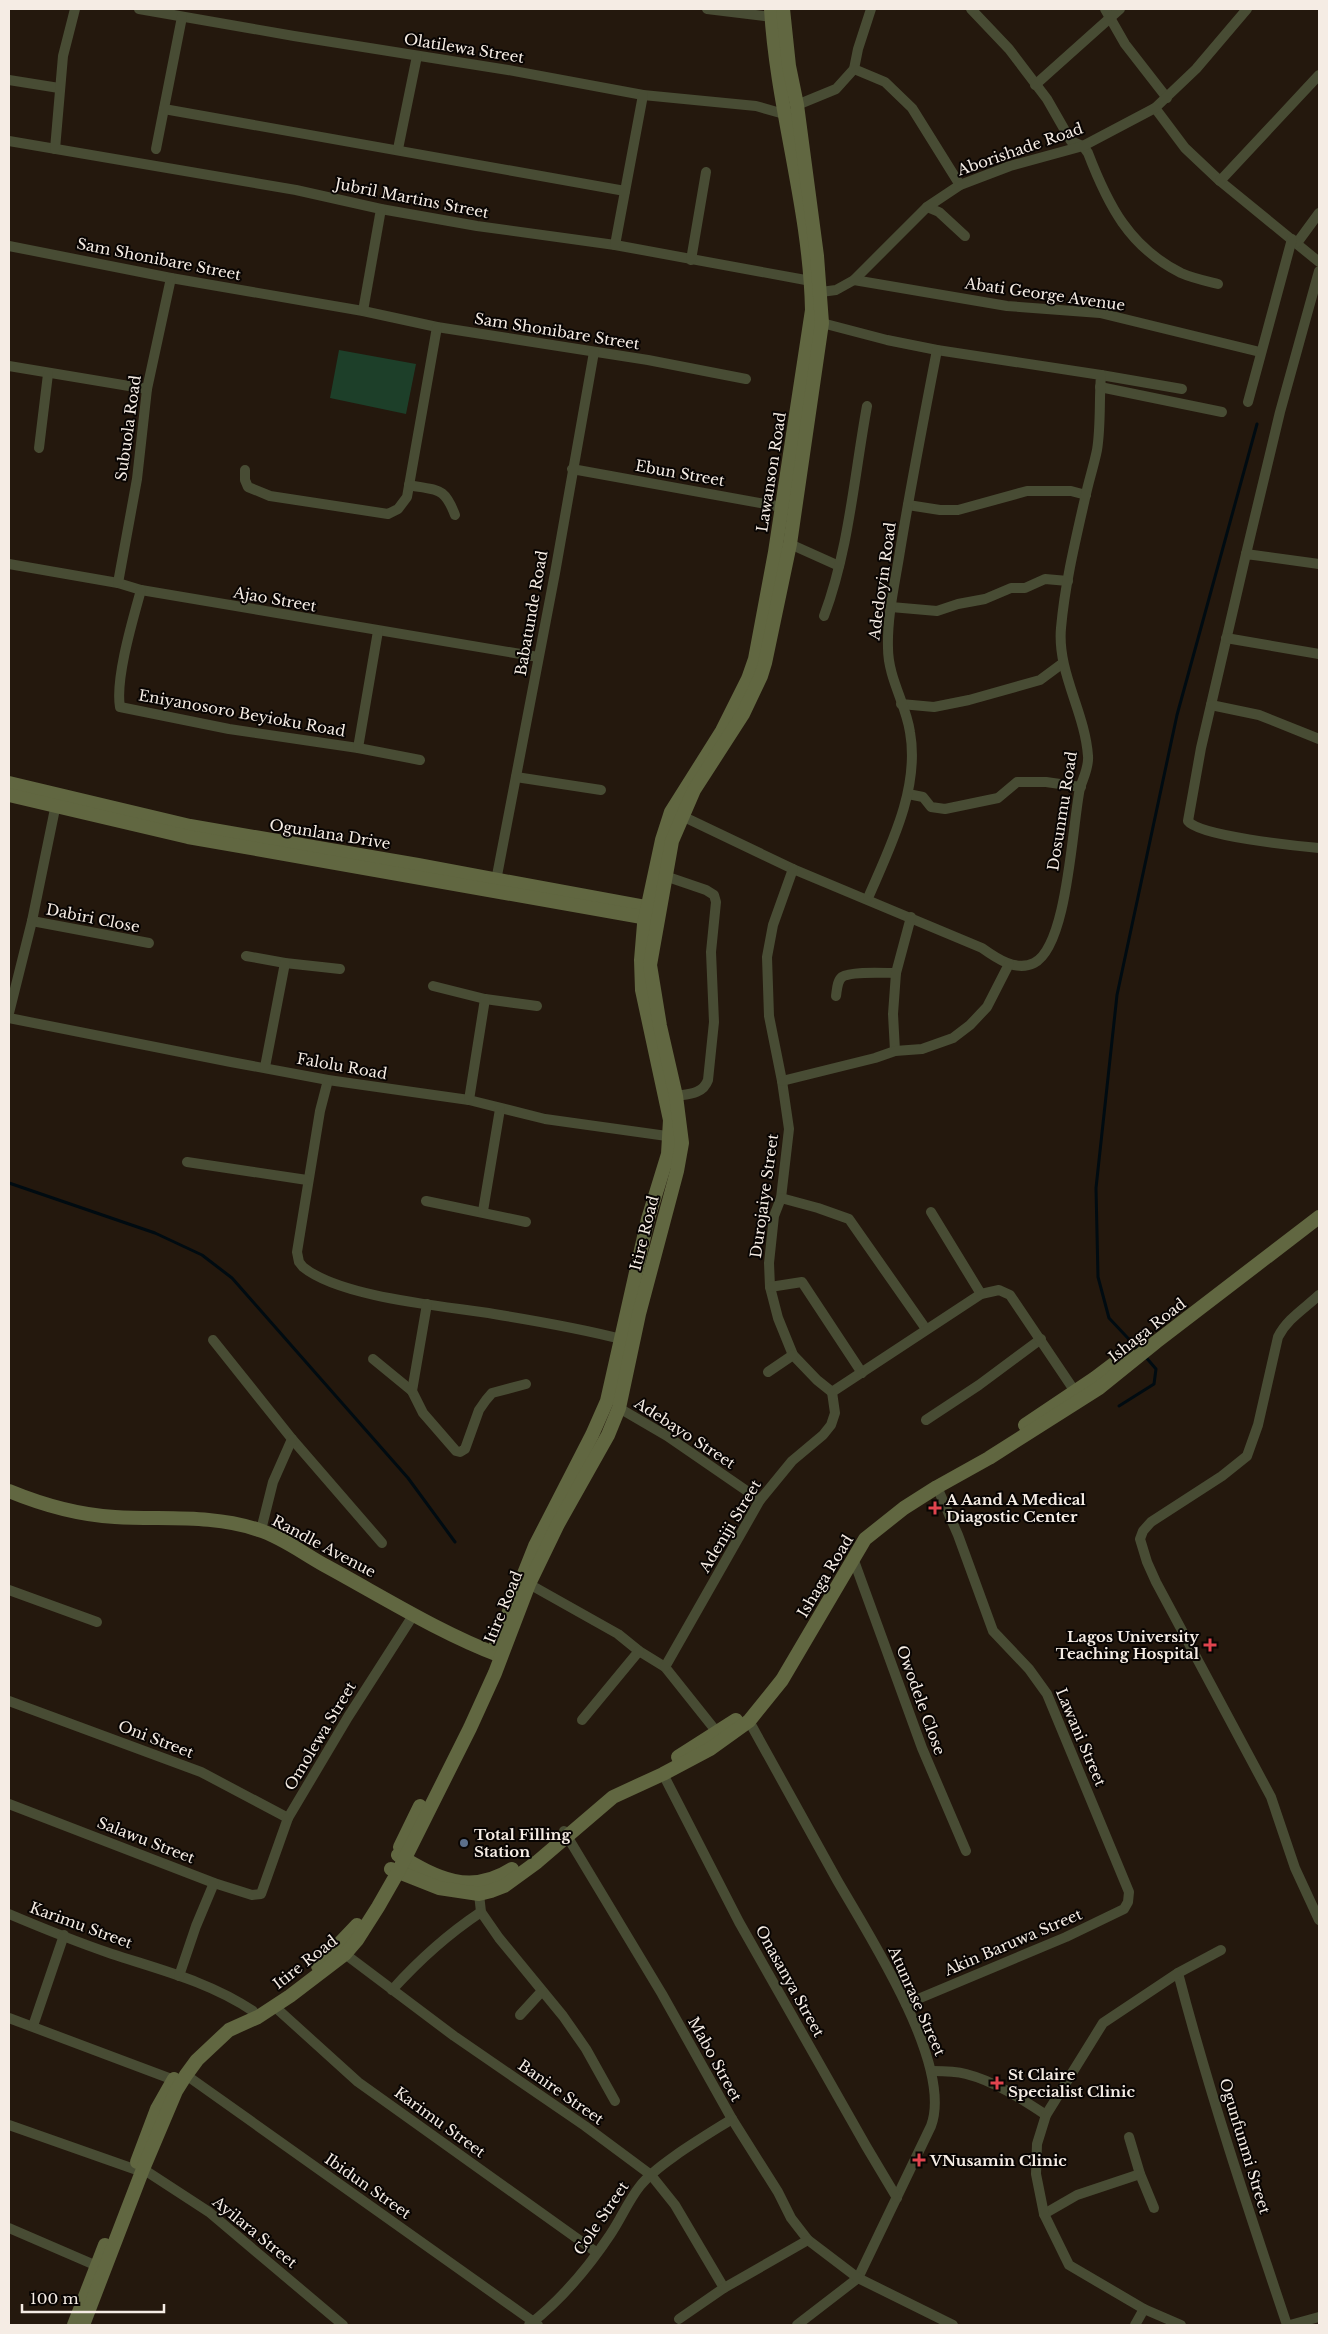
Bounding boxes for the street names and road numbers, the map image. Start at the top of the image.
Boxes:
street label: Olatilewa Street [403,29,526,67]
street label: Aborishade Road [954,119,1085,180]
street label: Jubril Martins Street [332,173,491,222]
street label: Sam Shonibare Street [75,234,243,284]
street label: Abati George Avenue [963,273,1126,315]
street label: Sam Shonibare Street [473,309,641,353]
street label: Subuola Road [111,374,145,482]
street label: Lawanson Road [752,411,790,533]
street label: Ebun Street [634,456,727,490]
street label: Adedoyin Road [864,521,900,642]
street label: Babatunde Road [511,549,551,677]
street label: Ajao Street [231,582,318,616]
street label: Eniyanosoro Beyioku Road [137,685,347,741]
street label: Dosunmu Road [1043,750,1081,872]
street label: Ogunlana Drive [268,815,392,853]
street label: Dabiri Close [45,900,141,936]
street label: Falolu Road [295,1049,389,1083]
street label: Durojaiye Street [746,1132,782,1259]
street label: Itire Road [626,1194,662,1272]
street label: Ishaga Road [1105,1294,1189,1366]
street label: Adebayo Street [630,1393,739,1473]
street label: Adeniji Street [694,1476,765,1577]
street label: Randle Avenue [269,1511,379,1581]
street label: Ishaga Road [793,1531,857,1621]
street label: Itire Road [480,1568,526,1646]
street label: Owodele Close [892,1643,950,1757]
street label: Omolewa Street [280,1678,360,1794]
street label: Lawani Street [1052,1685,1110,1789]
street label: Oni Street [116,1716,197,1762]
street label: Salawu Street [94,1813,198,1867]
street label: Karimu Street [27,1898,135,1952]
street label: Akin Baruwa Street [940,1904,1085,1980]
street label: Onasanya Street [751,1922,829,2041]
street label: Itire Road [269,1931,341,1993]
street label: Atunrase Street [884,1942,950,2059]
street label: Mabo Street [684,2013,746,2105]
street label: Banire Street [514,2055,608,2129]
street label: Ogunfunmi Street [1215,2076,1275,2216]
street label: Karimu Street [391,2083,489,2162]
street label: Ibidun Street [321,2149,415,2223]
street label: Cole Street [569,2177,633,2258]
street label: Ayilara Street [208,2191,301,2272]

